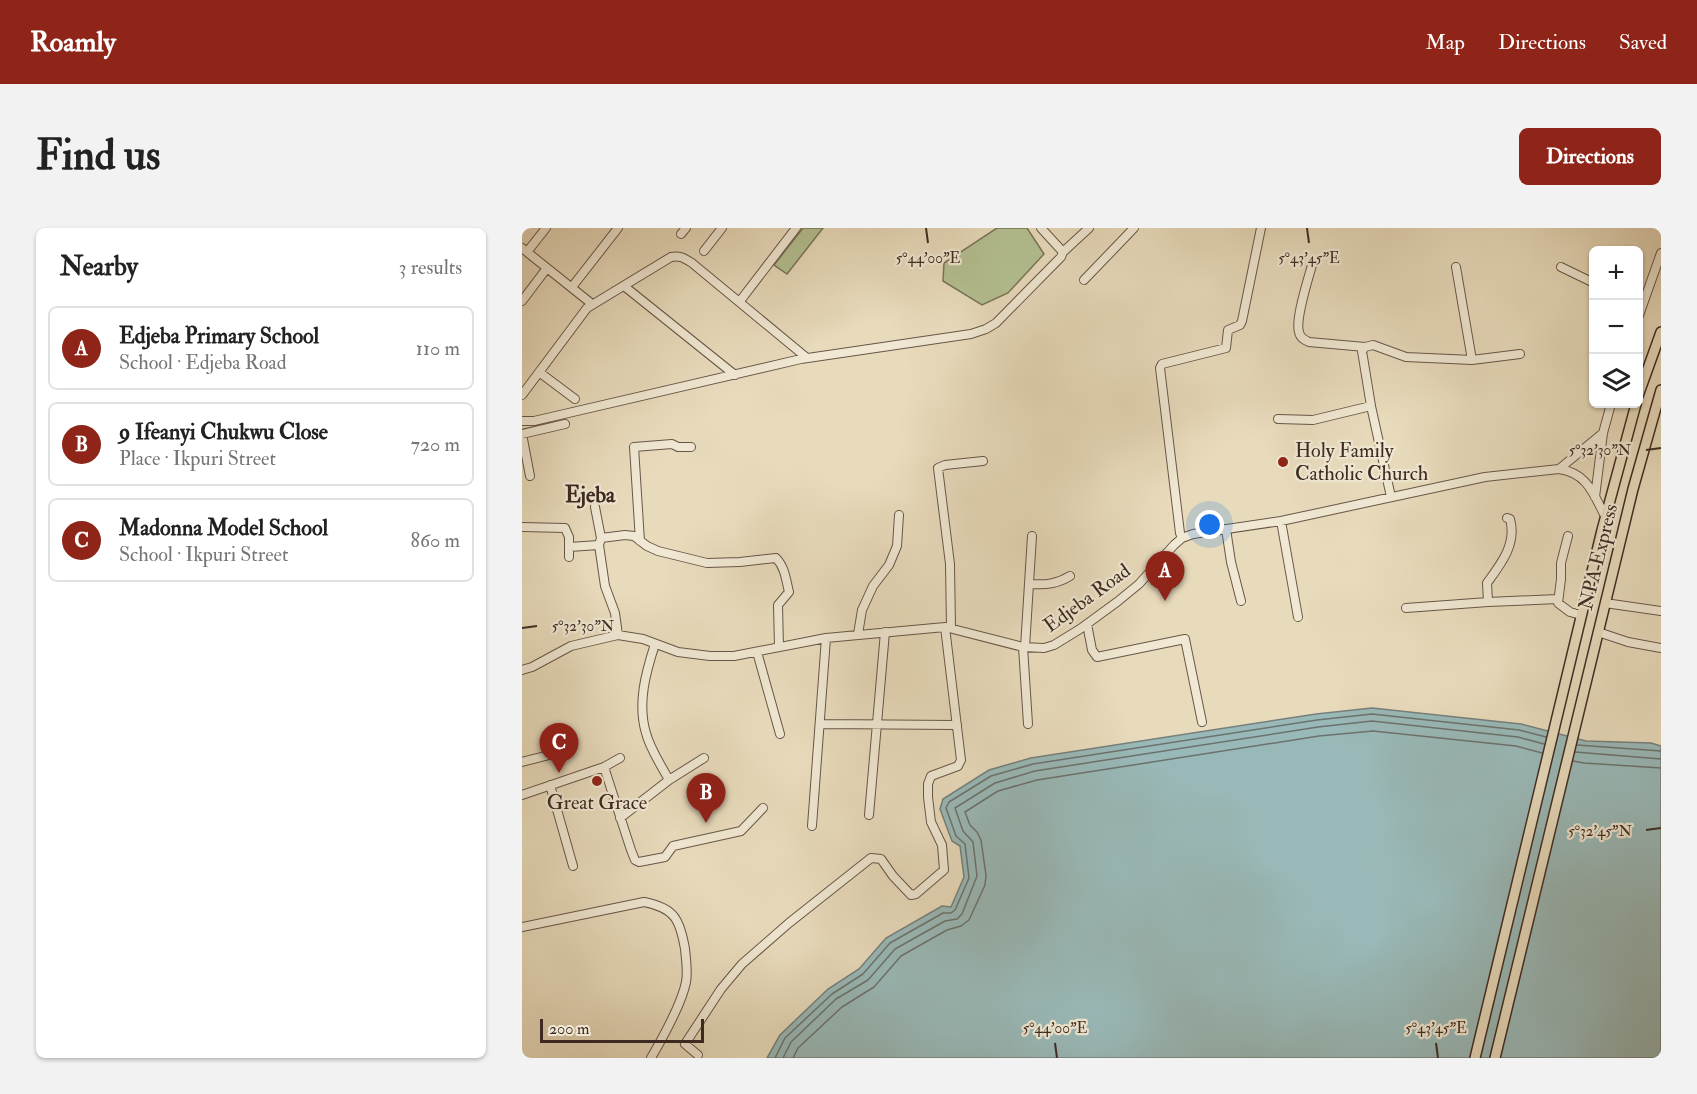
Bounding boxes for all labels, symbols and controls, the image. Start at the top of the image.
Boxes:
text: Roamly [30,25,116,60]
text: Map [1425,29,1465,56]
text: Directions [1498,29,1586,56]
text: Saved [1619,29,1667,56]
button: Directions [1519,128,1661,185]
text: Find us [36,130,160,182]
map controls [1589,246,1643,408]
button: + [1589,246,1643,300]
text: 5°44'00"E [896,249,961,268]
text: 5°43'45"E [1278,249,1340,268]
text: Nearby [60,251,138,283]
text: 3 results [399,255,462,280]
button: − [1589,300,1643,354]
text: Edjeba Primary School [119,322,319,350]
text: A [75,336,88,361]
text: 110 m [416,336,460,361]
text: School · Edjeba Road [119,350,287,375]
button: layers [1589,354,1643,408]
text: 9 Ifeanyi Chukwu Close [119,418,328,446]
text: B [75,432,88,457]
text: 720 m [411,432,460,457]
place label: Holy Family Catholic Church [1295,438,1429,486]
text: 5°32'30"N [1569,441,1632,460]
text: Place · Ikpuri Street [119,446,276,471]
marker: Holy Family Catholic Church [1276,455,1290,469]
district label: Ejeba [565,481,616,509]
street label: NPA Express [1573,501,1624,613]
your location [1195,510,1224,539]
text: Madonna Model School [119,514,328,542]
text: C [74,528,89,553]
text: 860 m [411,528,460,553]
text: School · Ikpuri Street [119,542,288,567]
pin: A [1146,552,1184,601]
street label: Edjeba Road [1039,558,1135,638]
text: 5°32'30"N [552,617,615,636]
pin: C [540,724,579,773]
marker: Great Grace [590,774,604,788]
pin: B [686,774,726,823]
place label: Great Grace [547,790,647,815]
text: 5°32'45"N [1568,822,1632,841]
scale bar [540,1016,704,1044]
text: 200 m [549,1019,589,1039]
text: 5°44'00"E [1023,1019,1088,1038]
text: 5°43'45"E [1405,1019,1467,1038]

